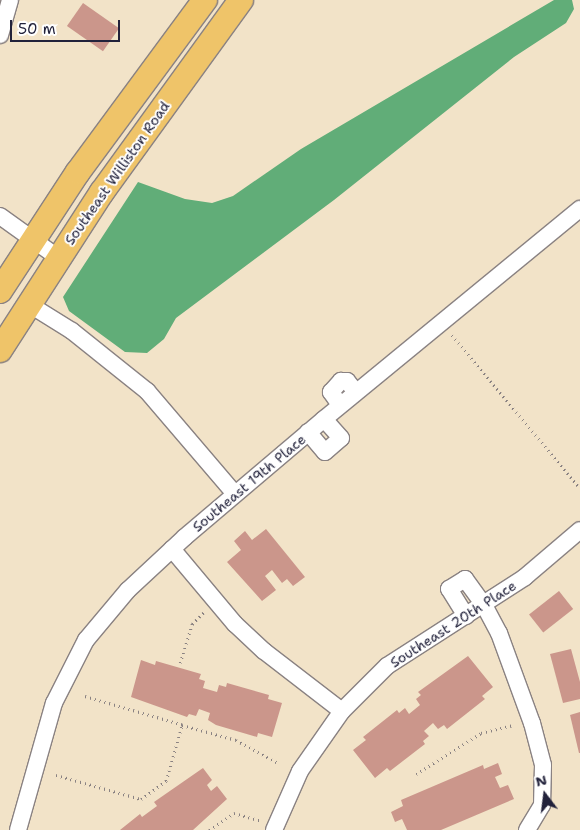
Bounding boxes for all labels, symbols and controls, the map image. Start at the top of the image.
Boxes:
scale bar [12,10,122,42]
text: 50 m [18,19,56,39]
street label: Southeast Williston Road [61,98,173,248]
street label: Southeast 19th Place [189,431,309,535]
street label: Southeast 20th Place [387,577,519,671]
north arrow [520,770,570,820]
text: N [533,770,549,791]

